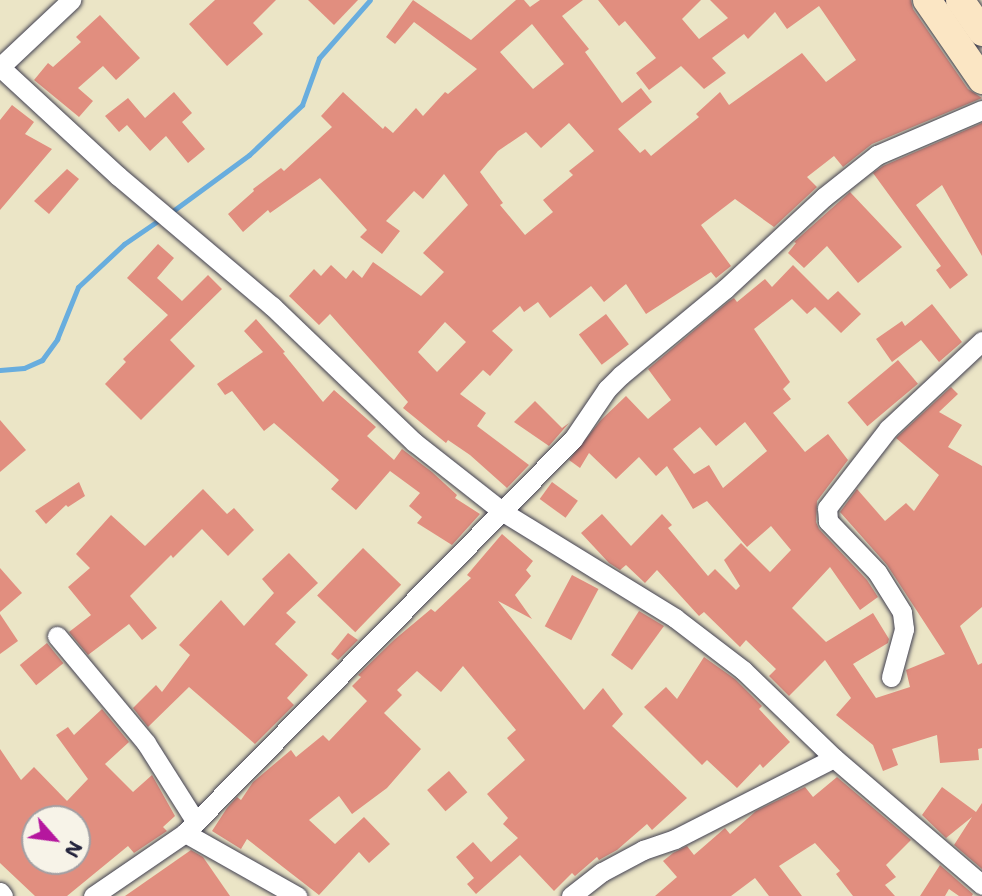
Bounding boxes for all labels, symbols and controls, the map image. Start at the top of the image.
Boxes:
north arrow [21,805,91,875]
text: N [59,837,88,862]

